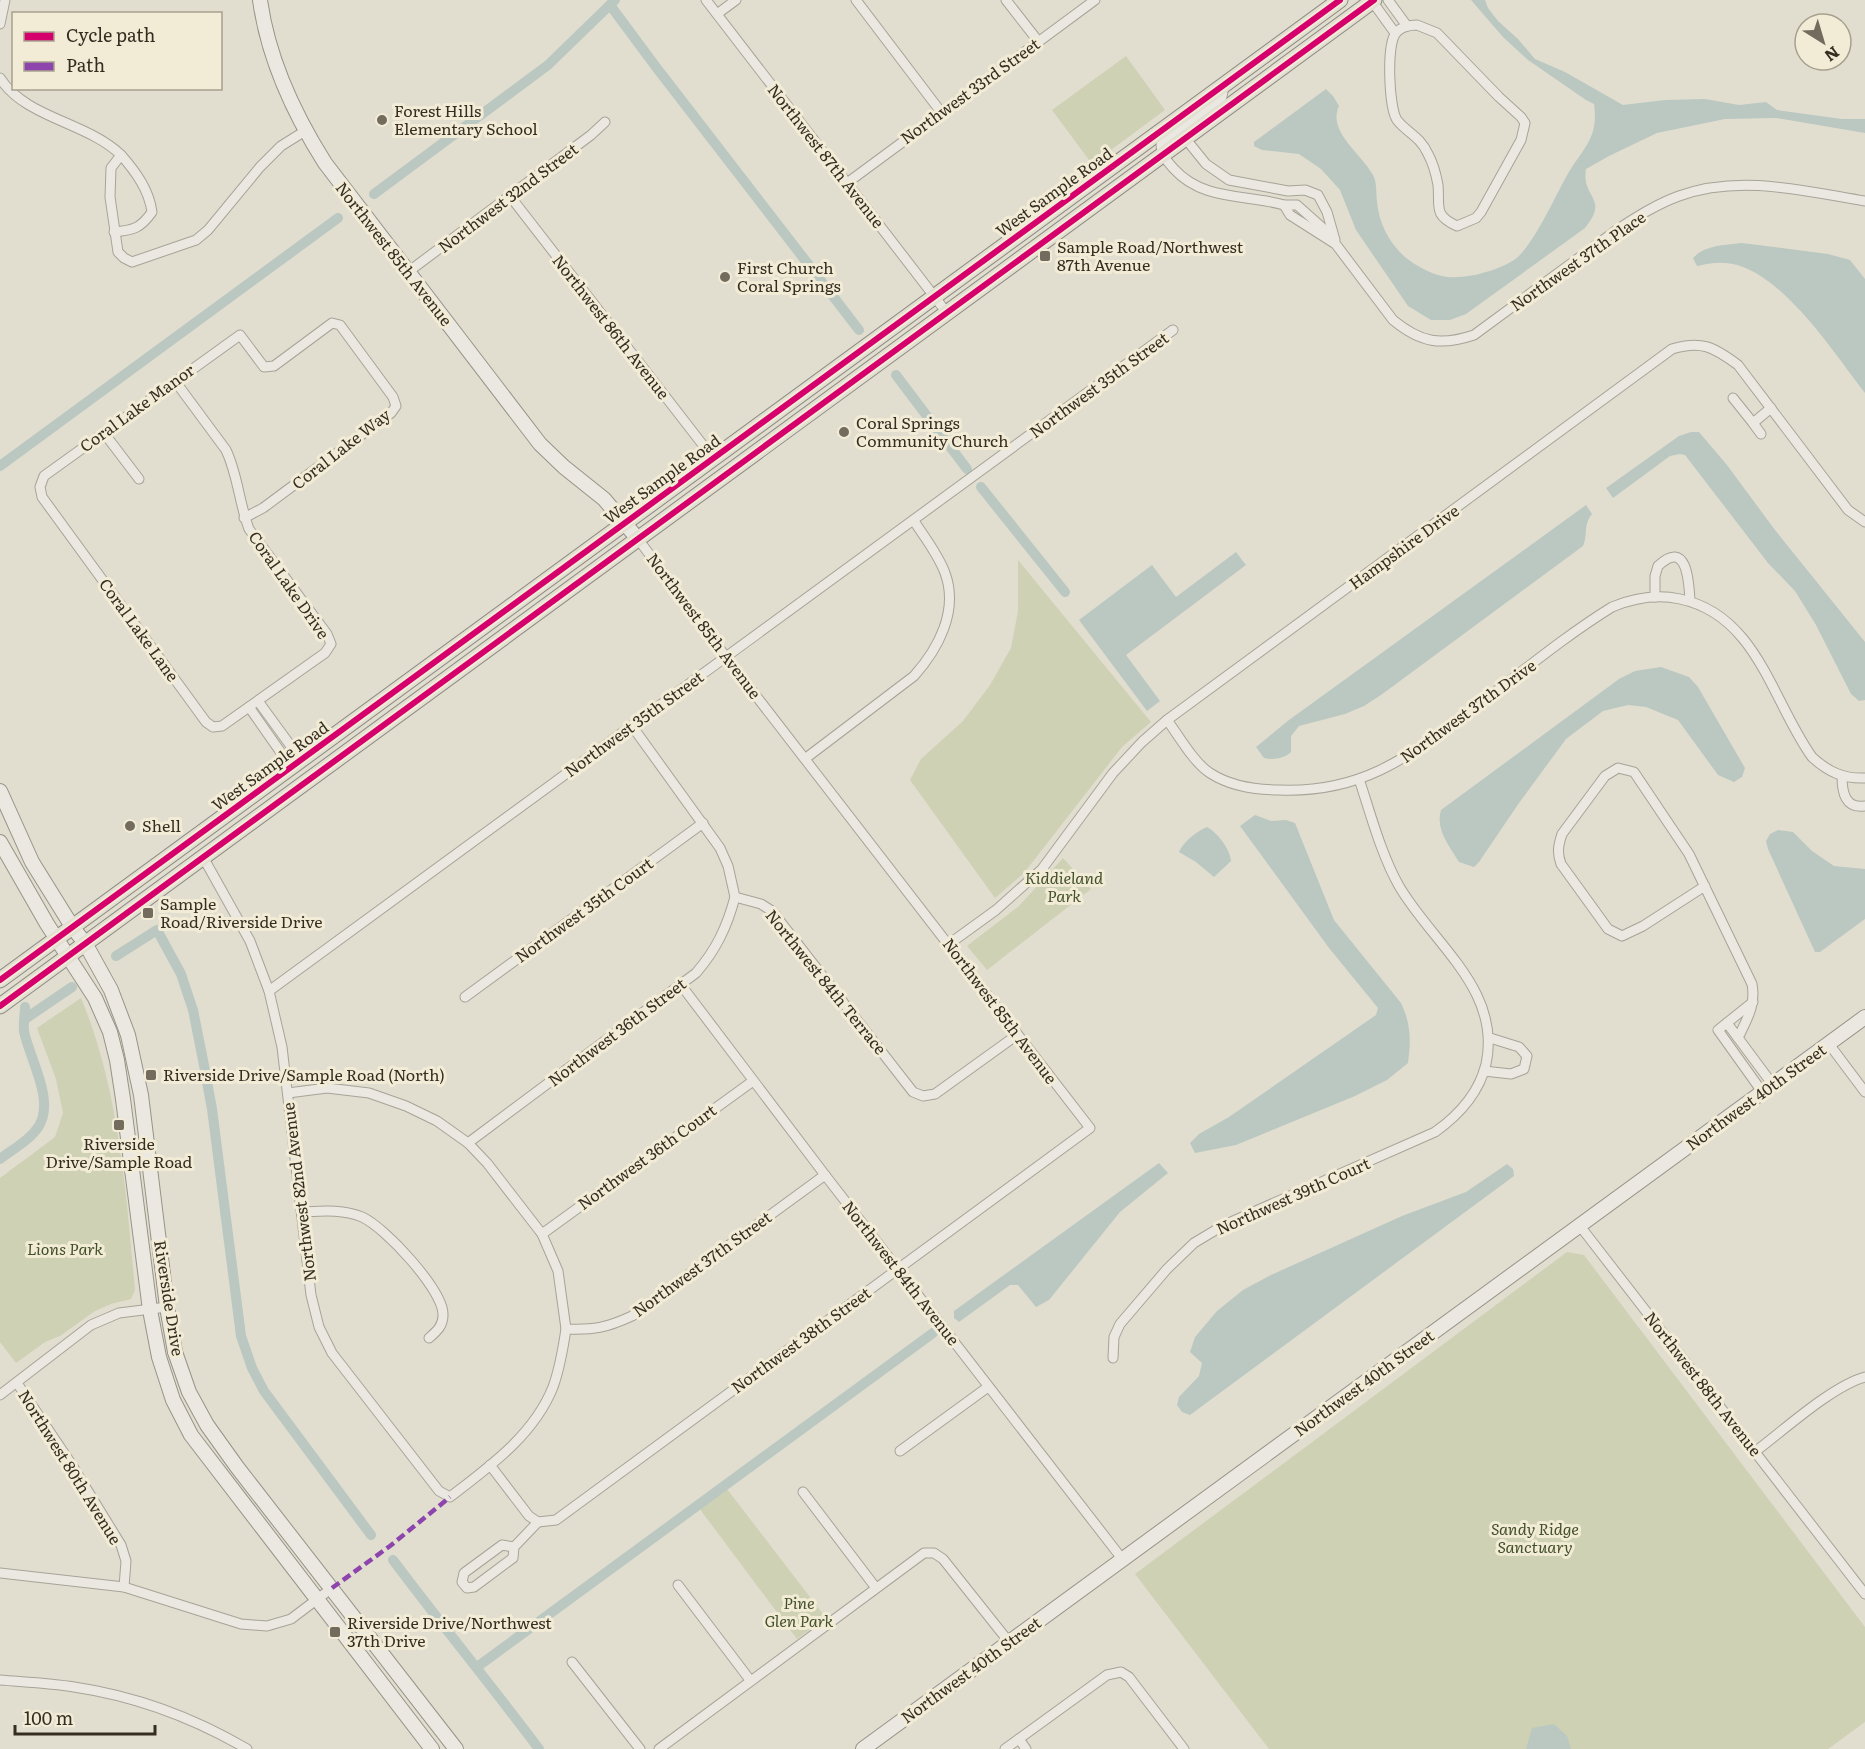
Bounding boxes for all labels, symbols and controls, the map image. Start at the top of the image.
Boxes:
legend [12,12,222,90]
north arrow [1793,12,1853,72]
text: Cycle path [66,21,155,48]
street label: Northwest 33rd Street [895,31,1045,149]
text: N [1820,41,1845,68]
text: Path [66,51,105,78]
street label: Northwest 87th Avenue [763,78,891,233]
place label: Forest Hills Elementary School [394,98,538,140]
marker: Forest Hills Elementary School [375,113,389,127]
street label: Northwest 32nd Street [432,136,583,258]
street label: West Sample Road [990,140,1117,242]
street label: Northwest 85th Avenue [331,176,459,331]
street label: Northwest 37th Place [1505,204,1650,316]
place label: Sample Road/Northwest 87th Avenue [1057,234,1244,276]
street label: Northwest 86th Avenue [548,249,676,404]
marker: Sample Road/Northwest 87th Avenue [1038,249,1052,263]
place label: First Church Coral Springs [737,255,841,297]
marker: First Church Coral Springs [718,270,732,284]
street label: Northwest 35th Street [1024,325,1173,443]
street label: Coral Lake Manor [74,357,199,457]
street label: Coral Lake Way [286,402,395,494]
place label: Coral Springs Community Church [856,410,1009,452]
marker: Coral Springs Community Church [837,425,851,439]
street label: West Sample Road [598,427,725,529]
street label: Hampshire Drive [1343,498,1463,594]
street label: Coral Lake Drive [244,525,336,643]
street label: Northwest 85th Avenue [642,547,768,704]
street label: Coral Lake Lane [94,573,186,686]
street label: Northwest 37th Drive [1395,653,1540,768]
street label: Northwest 35th Street [559,664,708,782]
street label: West Sample Road [206,714,333,816]
place label: Shell [142,813,181,837]
marker: Shell [123,819,137,833]
street label: Northwest 35th Court [509,850,658,968]
park label: Kiddieland Park [1025,865,1104,907]
place label: Sample Road/Riverside Drive [160,891,323,933]
street label: Northwest 84th Terrace [761,904,893,1059]
marker: Sample Road/Riverside Drive [141,906,155,920]
street label: Northwest 85th Avenue [938,932,1064,1089]
street label: Northwest 36th Street [542,971,691,1091]
street label: Northwest 40th Street [1680,1037,1831,1155]
place label: Riverside Drive/Sample Road (North) [163,1062,445,1086]
marker: Riverside Drive/Sample Road (North) [144,1068,158,1082]
street label: Northwest 36th Court [572,1097,721,1215]
street label: Northwest 82nd Avenue [275,1101,321,1283]
marker: Riverside Drive/Sample Road [112,1118,126,1132]
place label: Riverside Drive/Sample Road [46,1131,193,1173]
street label: Northwest 39th Court [1212,1150,1374,1240]
street label: Northwest 84th Avenue [837,1195,966,1350]
street label: Northwest 37th Street [627,1204,776,1322]
park label: Lions Park [27,1236,103,1260]
street label: Riverside Drive [149,1238,191,1357]
street label: Northwest 38th Street [726,1280,876,1398]
street label: Northwest 88th Avenue [1639,1306,1768,1461]
street label: Northwest 40th Street [1288,1323,1439,1441]
street label: Northwest 80th Avenue [13,1384,128,1549]
park label: Sandy Ridge Sanctuary [1491,1516,1579,1558]
park label: Pine Glen Park [765,1590,834,1632]
place label: Riverside Drive/Northwest 37th Drive [347,1610,552,1652]
street label: Northwest 40th Street [895,1610,1046,1728]
marker: Riverside Drive/Northwest 37th Drive [328,1625,342,1639]
scale bar [15,1698,154,1736]
text: 100 m [24,1704,73,1731]

